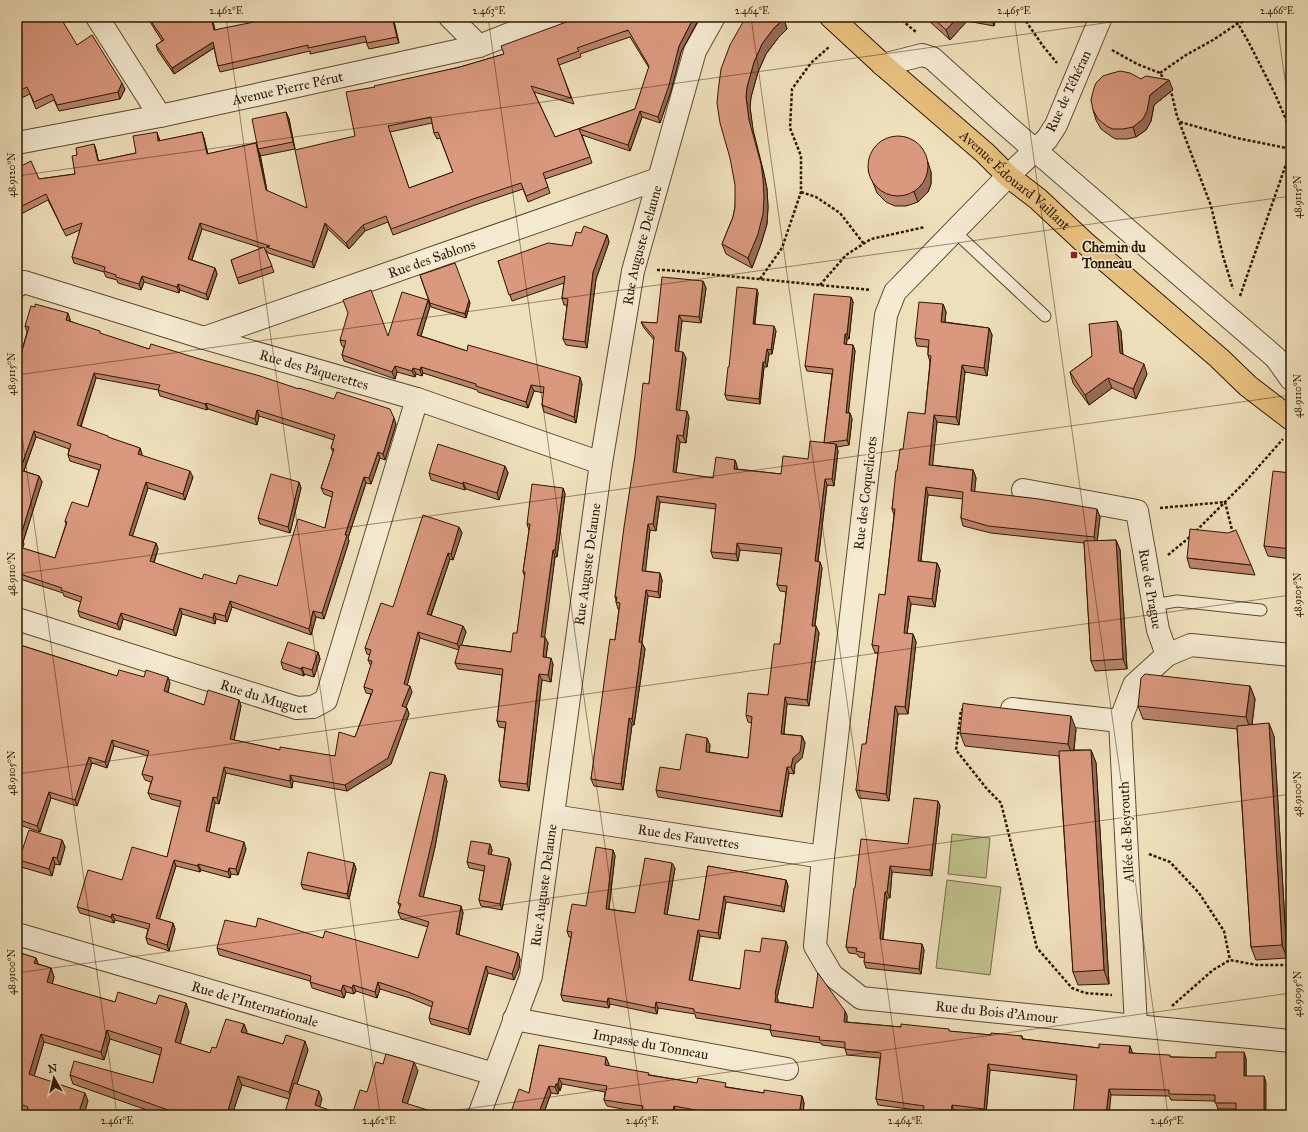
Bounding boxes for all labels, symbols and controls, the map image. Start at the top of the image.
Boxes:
text: 2.462°E [209,5,243,17]
text: 2.463°E [473,5,505,17]
text: 2.464°E [735,5,769,17]
text: 2.465°E [997,5,1031,17]
text: 2.466°E [1260,5,1294,17]
street label: Rue de Téhéran [1042,47,1095,135]
street label: Avenue Pierre Pérut [229,68,345,109]
street label: Avenue Édouard Vaillant [955,126,1074,234]
text: 48.9120°N [6,152,18,198]
text: 48.9115°N [1292,175,1304,218]
street label: Rue Auguste Delaune [619,183,666,307]
street label: Rue des Sablons [386,236,478,282]
place label: Chemin du Tonneau [1081,239,1146,272]
marker: Chemin du Tonneau [1069,250,1079,260]
street label: Rue des Pâquerettes [257,346,370,394]
text: 48.9115°N [6,352,18,395]
text: 48.9110°N [1292,373,1304,418]
street label: Rue des Coquelicots [850,435,882,551]
street label: Rue Auguste Delaune [571,502,604,627]
street label: Rue de Prague [1135,548,1166,631]
text: 48.9110°N [6,551,18,596]
text: 48.9105°N [1292,572,1304,617]
street label: Rue du Muguet [218,676,308,717]
text: 48.9105°N [6,750,18,795]
text: 48.9100°N [1292,771,1304,817]
street label: Allée de Beyrouth [1115,781,1138,884]
street label: Rue des Fauvettes [636,821,740,853]
street label: Rue Auguste Delaune [527,823,561,948]
text: 48.9100°N [6,949,18,995]
text: 48.9095°N [1292,970,1304,1017]
street label: Rue de l'Internationale [189,978,320,1031]
street label: Rue du Bois d'Amour [935,998,1059,1027]
street label: Impasse du Tonneau [591,1026,710,1064]
north arrow [34,1058,74,1098]
text: N [47,1061,59,1076]
text: 2.461°E [101,1115,133,1127]
text: 2.462°E [362,1115,396,1127]
text: 2.463°E [626,1115,658,1127]
text: 2.464°E [888,1115,922,1127]
text: 2.465°E [1150,1115,1184,1127]

